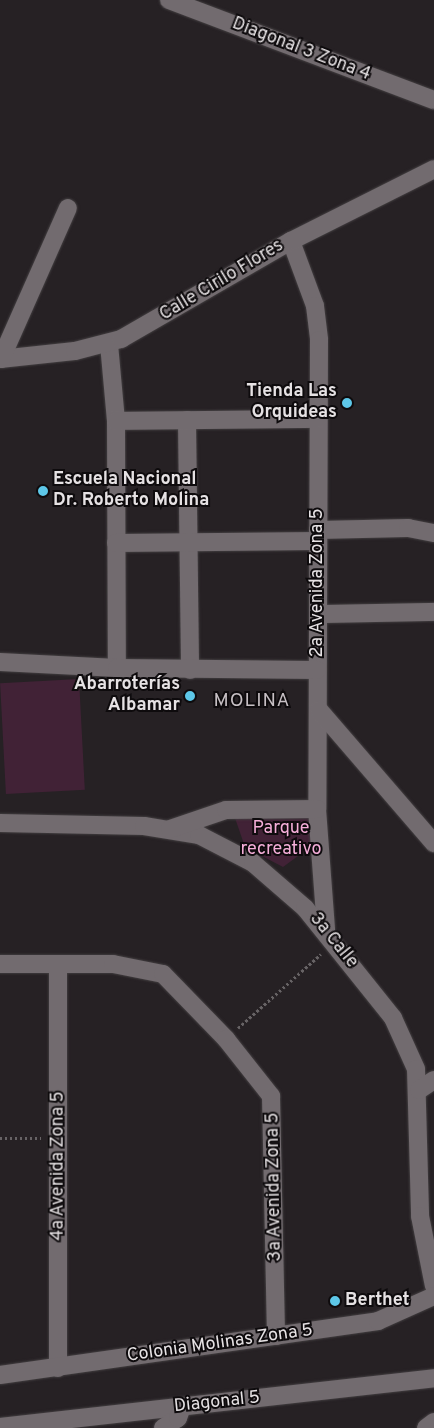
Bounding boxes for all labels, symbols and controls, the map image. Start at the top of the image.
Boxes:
street label: Diagonal 3 Zona 4 [229,14,373,86]
street label: Calle Cirilo Flores [156,236,288,326]
place label: Tienda Las Orquideas [246,382,337,424]
marker: Tienda Las Orquideas [341,397,353,409]
place label: Escuela Nacional Dr. Roberto Molina [53,470,209,512]
marker: Escuela Nacional Dr. Roberto Molina [37,485,49,497]
street label: 2a Avenida Zona 5 [307,508,329,658]
place label: Abarroterías Albamar [74,675,180,718]
marker: Abarroterías Albamar [184,690,196,702]
district label: MOLINA [213,691,291,713]
park label: Parque recreativo [240,819,322,862]
street label: 3a Calle [304,909,362,973]
street label: 4a Avenida Zona 5 [48,1091,70,1241]
street label: 3a Avenida Zona 5 [263,1112,287,1262]
place label: Berthet [345,1290,410,1312]
marker: Berthet [329,1295,341,1307]
street label: Colonia Molinas Zona 5 [126,1320,314,1368]
street label: Diagonal 5 [173,1388,261,1418]

